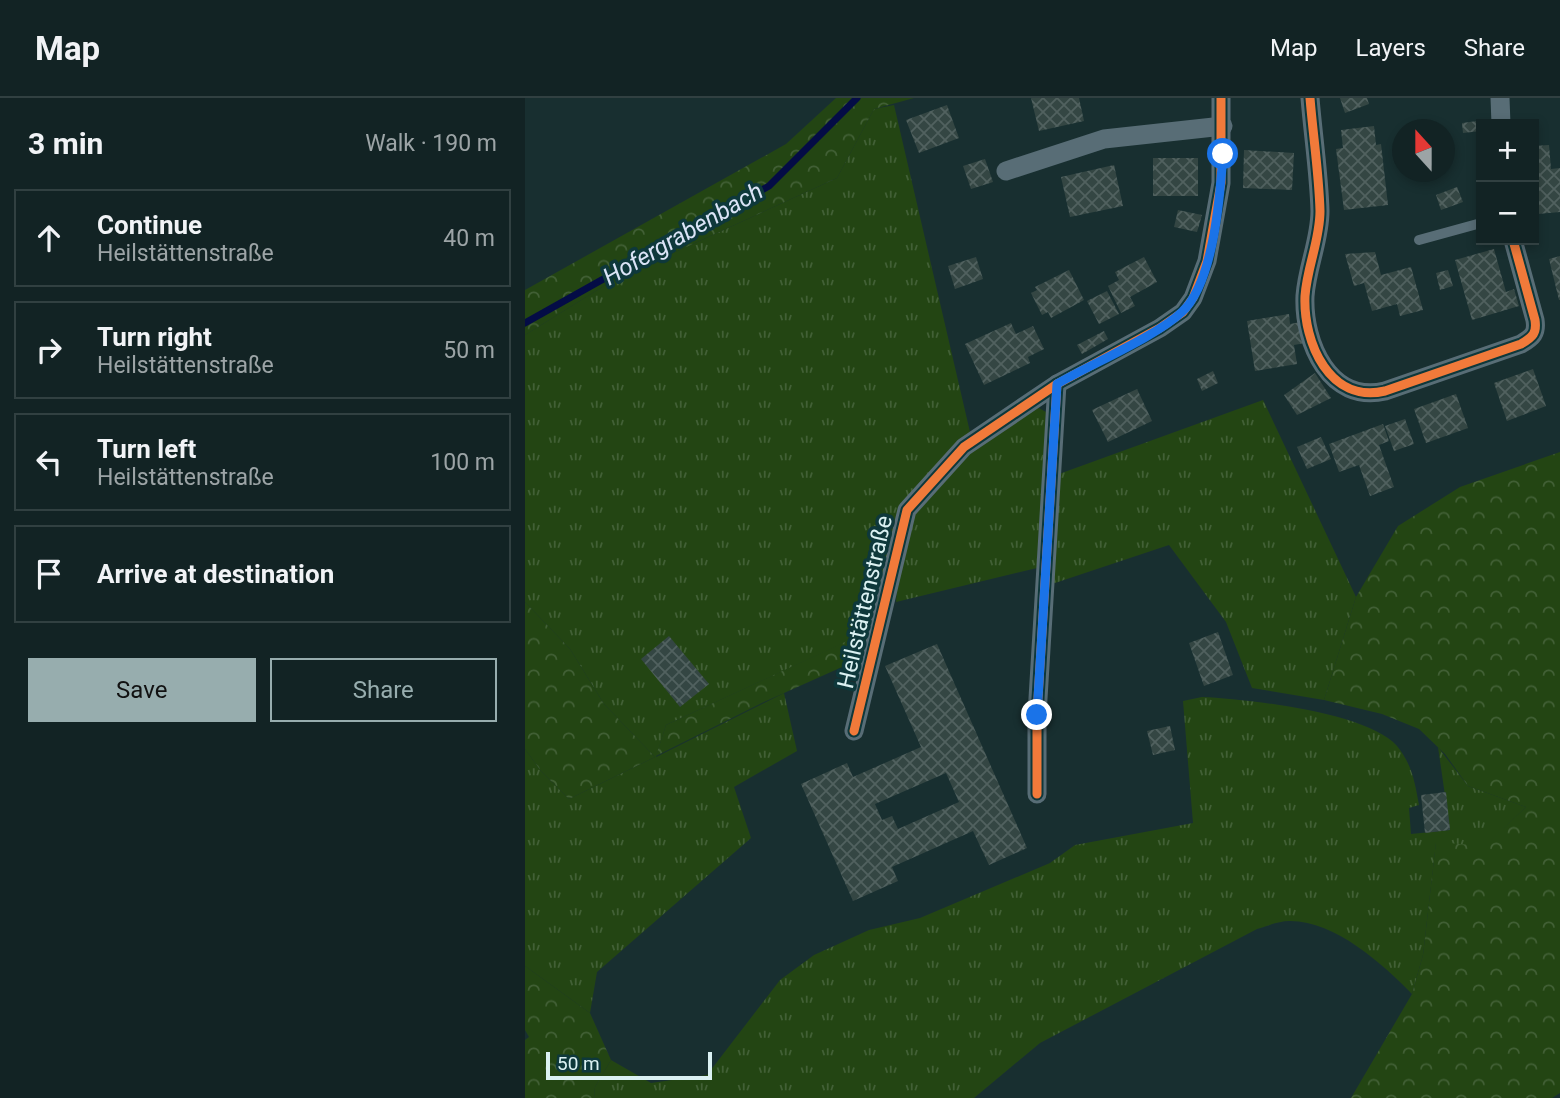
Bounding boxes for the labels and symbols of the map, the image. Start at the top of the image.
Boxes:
north arrow [1392,119,1455,182]
route start [1207,138,1238,169]
water label: Hofergrabenbach [598,177,768,291]
street label: Heilstättenstraße [832,513,898,691]
route end [1021,699,1052,730]
scale bar [546,1049,712,1081]

